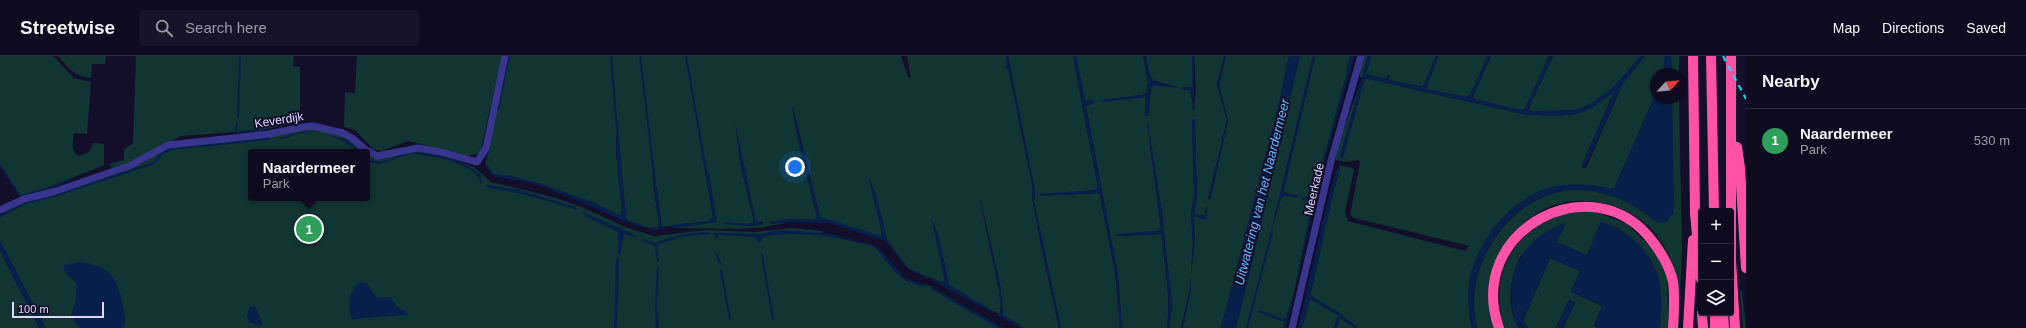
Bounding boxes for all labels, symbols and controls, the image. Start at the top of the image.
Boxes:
search box [139,10,419,46]
text: Streetwise [20,17,115,38]
icon: search [153,17,175,39]
text: Search here [185,19,267,36]
text: Map [1833,20,1860,36]
text: Directions [1882,20,1944,36]
text: Saved [1966,20,2006,36]
north arrow [1650,68,1686,104]
text: Nearby [1762,72,1820,91]
water label: Uitwatering van het Naardermeer [1232,97,1293,287]
street label: Keverdijk [254,109,305,131]
text: Naardermeer [1800,125,1893,142]
text: 1 [1771,133,1779,148]
text: 530 m [1974,133,2010,148]
text: Park [1800,142,1827,157]
popup [248,149,370,201]
your location [785,157,805,177]
text: Naardermeer [263,159,355,176]
street label: Meerkade [1301,161,1327,217]
text: Park [263,176,289,191]
map controls [1698,208,1734,316]
button: + [1698,208,1734,244]
pin: 1 [296,214,322,244]
button: − [1698,244,1734,280]
button: layers [1698,280,1734,316]
scale bar [12,300,104,319]
text: 100 m [18,303,49,315]

